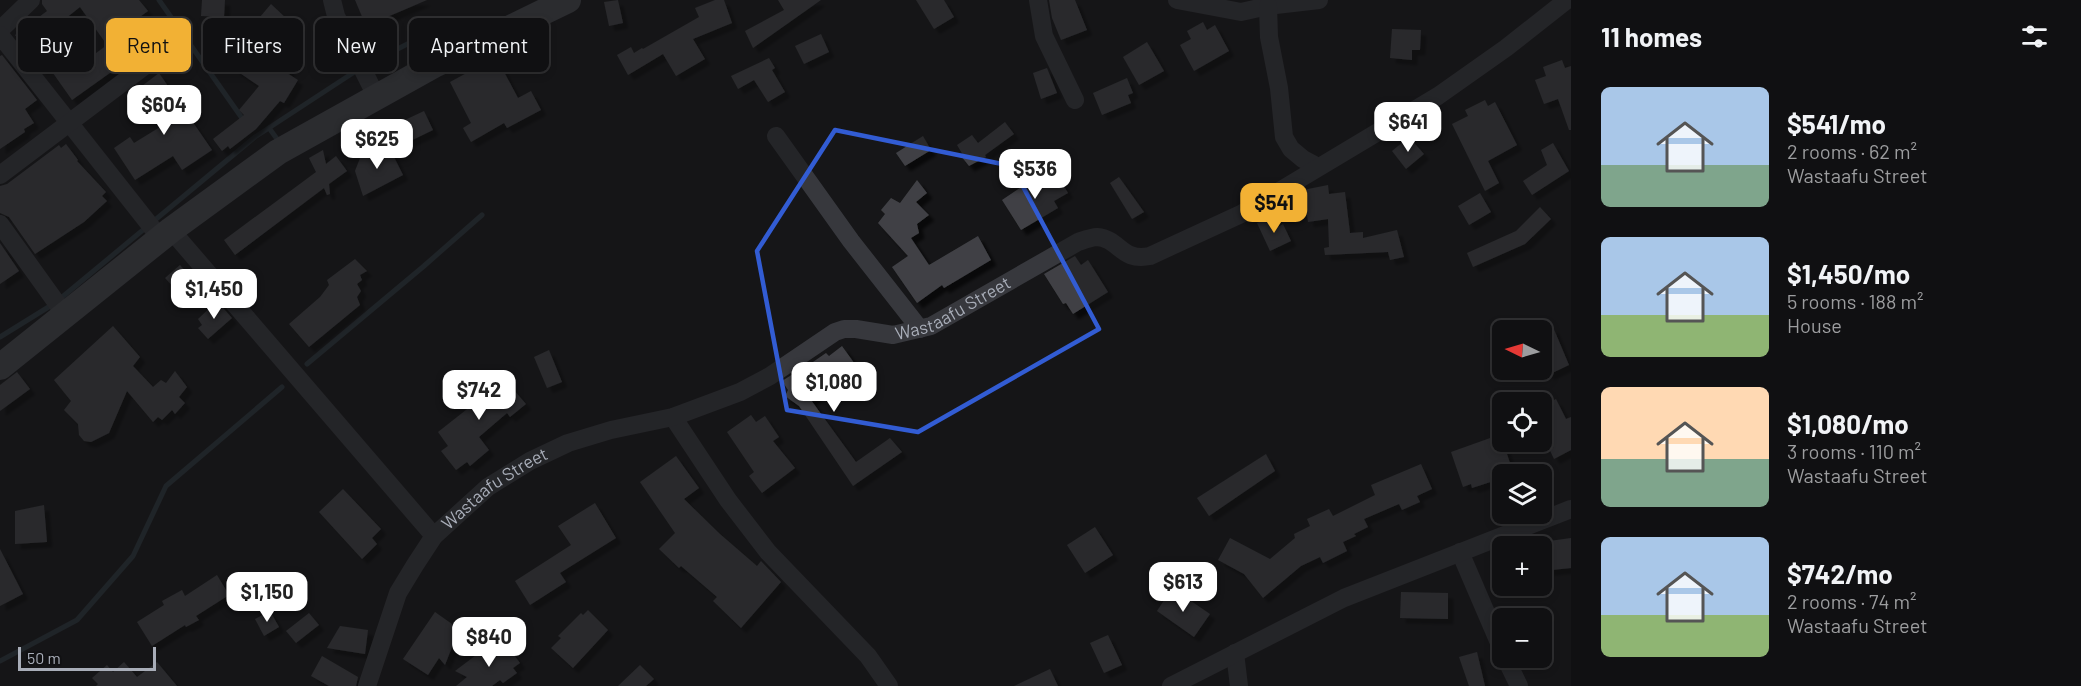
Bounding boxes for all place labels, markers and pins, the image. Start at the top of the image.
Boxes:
pin: $604 [128,85,200,136]
pin: $641 [1372,102,1444,153]
pin: $625 [341,119,413,170]
pin: $536 [999,149,1071,200]
pin: $541 [1238,183,1310,234]
pin: $1,450 [165,269,263,320]
pin: $1,080 [785,362,883,413]
pin: $742 [443,370,515,421]
pin: $613 [1147,562,1219,613]
pin: $1,150 [218,572,316,623]
pin: $840 [453,617,525,668]

